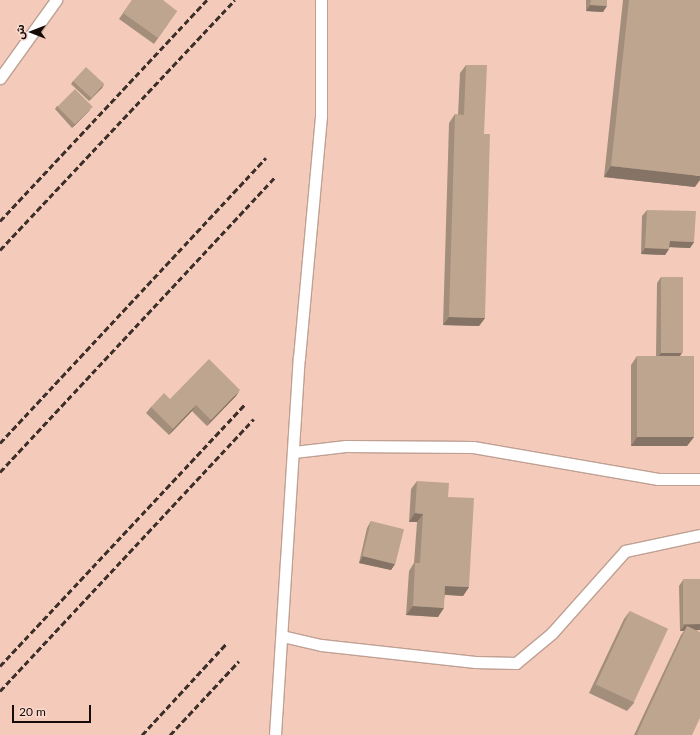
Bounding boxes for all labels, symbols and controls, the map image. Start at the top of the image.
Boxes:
north arrow [12,12,52,52]
text: ش [13,24,26,40]
scale bar [14,697,93,723]
text: 20 m [19,704,46,719]

